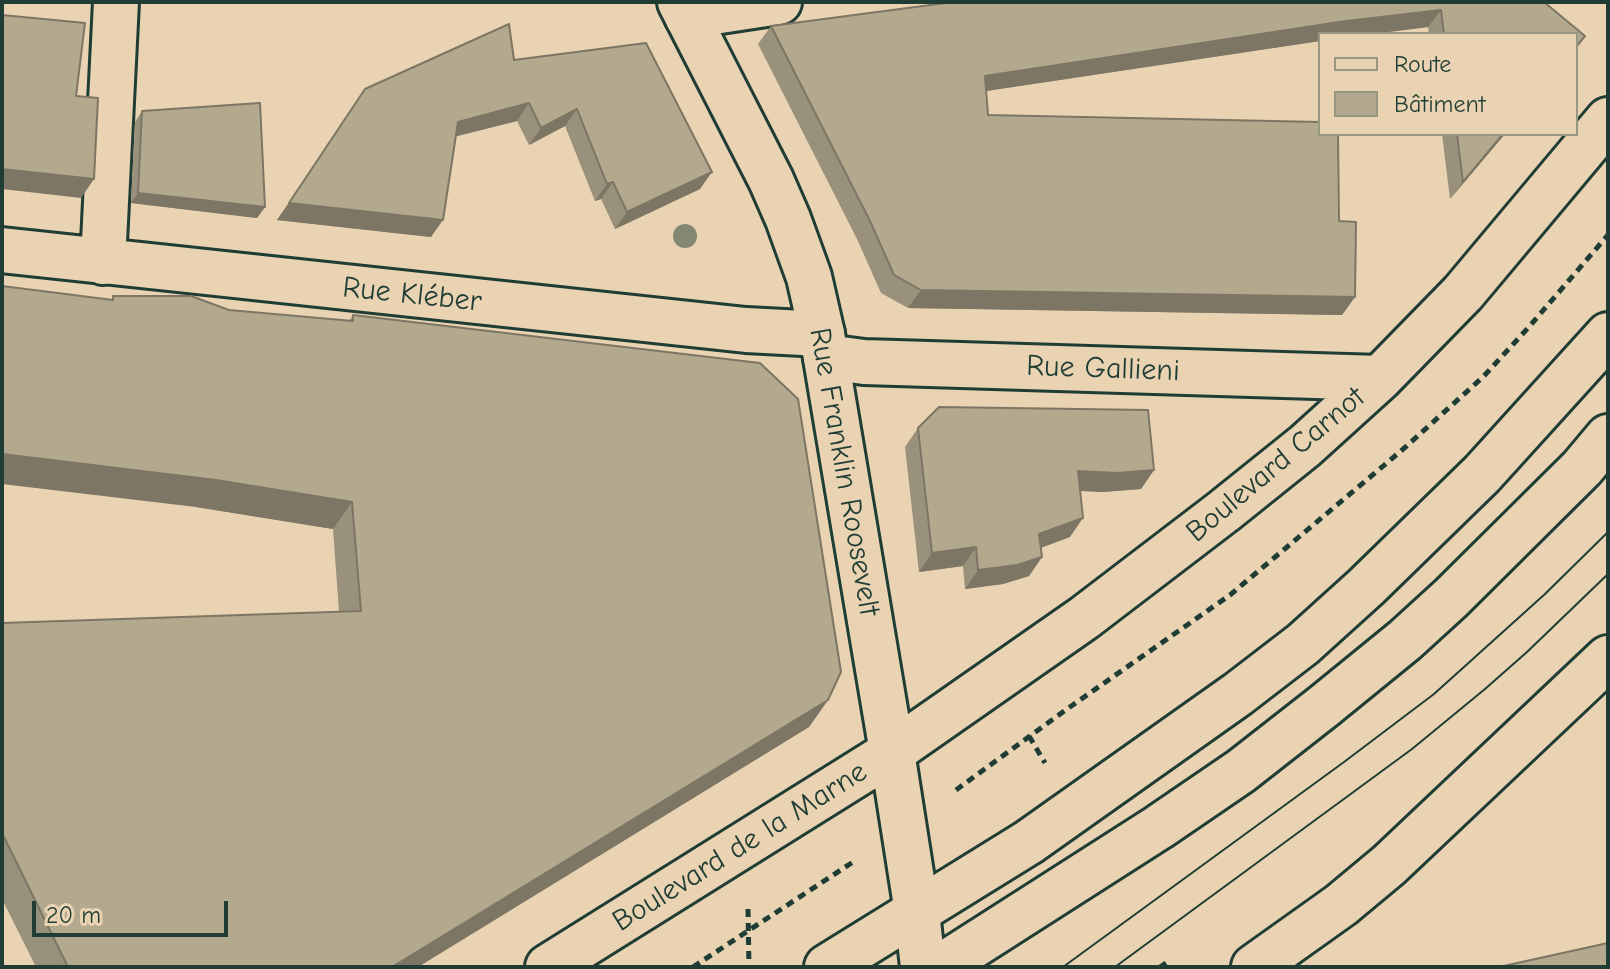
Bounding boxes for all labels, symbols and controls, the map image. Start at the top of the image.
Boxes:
legend [1318,32,1578,136]
text: Route [1394,50,1451,78]
text: Bâtiment [1394,90,1486,118]
street label: Rue Kléber [341,270,483,320]
street label: Rue Franklin Roosevelt [801,325,887,619]
street label: Rue Gallieni [1026,348,1180,390]
street label: Boulevard Carnot [1179,380,1373,550]
street label: Boulevard de la Marne [606,754,874,940]
scale bar [36,885,232,935]
text: 20 m [46,901,101,929]

